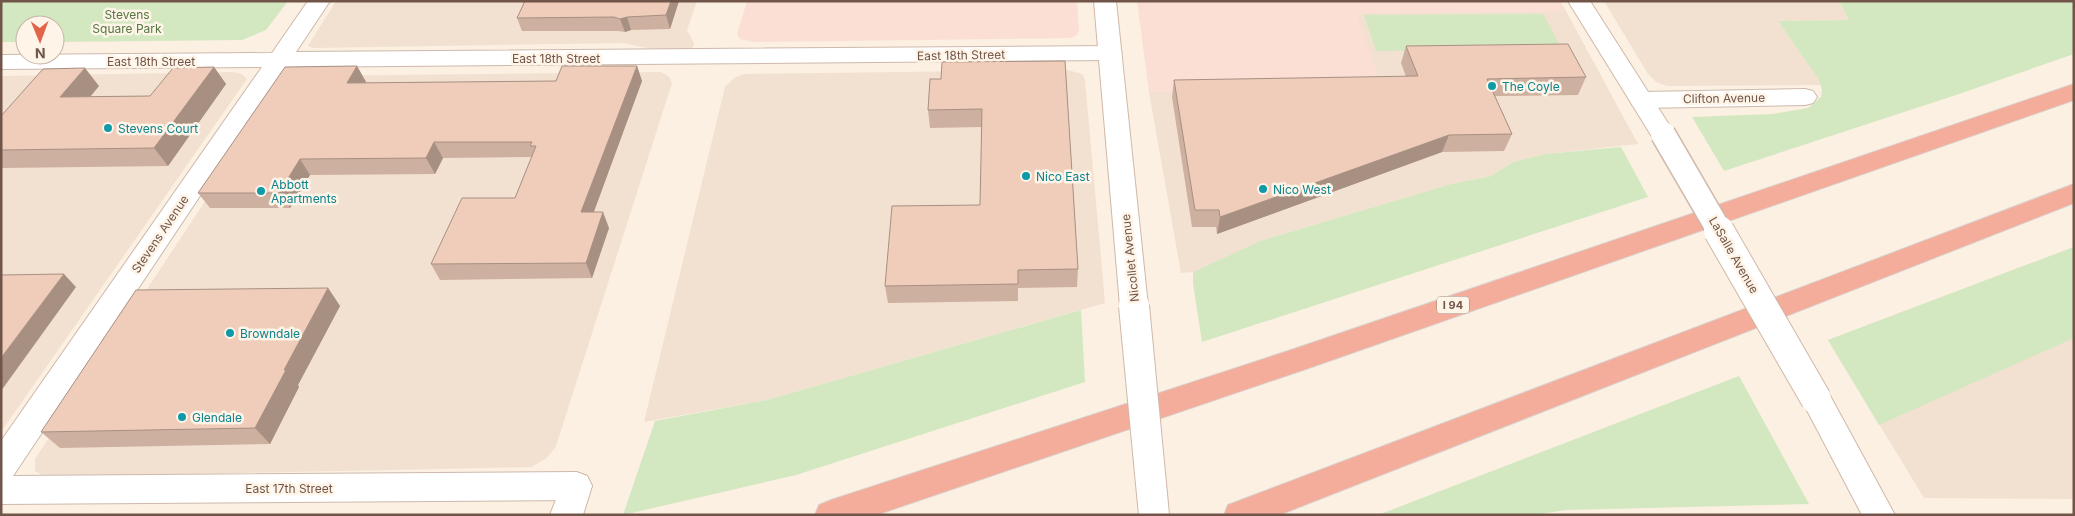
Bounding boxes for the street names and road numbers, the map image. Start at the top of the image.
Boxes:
street label: East 18th Street [917,47,1005,63]
street label: East 18th Street [512,51,600,66]
street label: East 18th Street [107,54,195,69]
street label: Clifton Avenue [1683,90,1765,106]
street label: Stevens Avenue [128,192,192,276]
street label: Nicollet Avenue [1118,213,1142,303]
street label: LaSalle Avenue [1706,214,1762,296]
road number: I 94 [1437,296,1469,314]
street label: East 17th Street [245,481,333,496]

